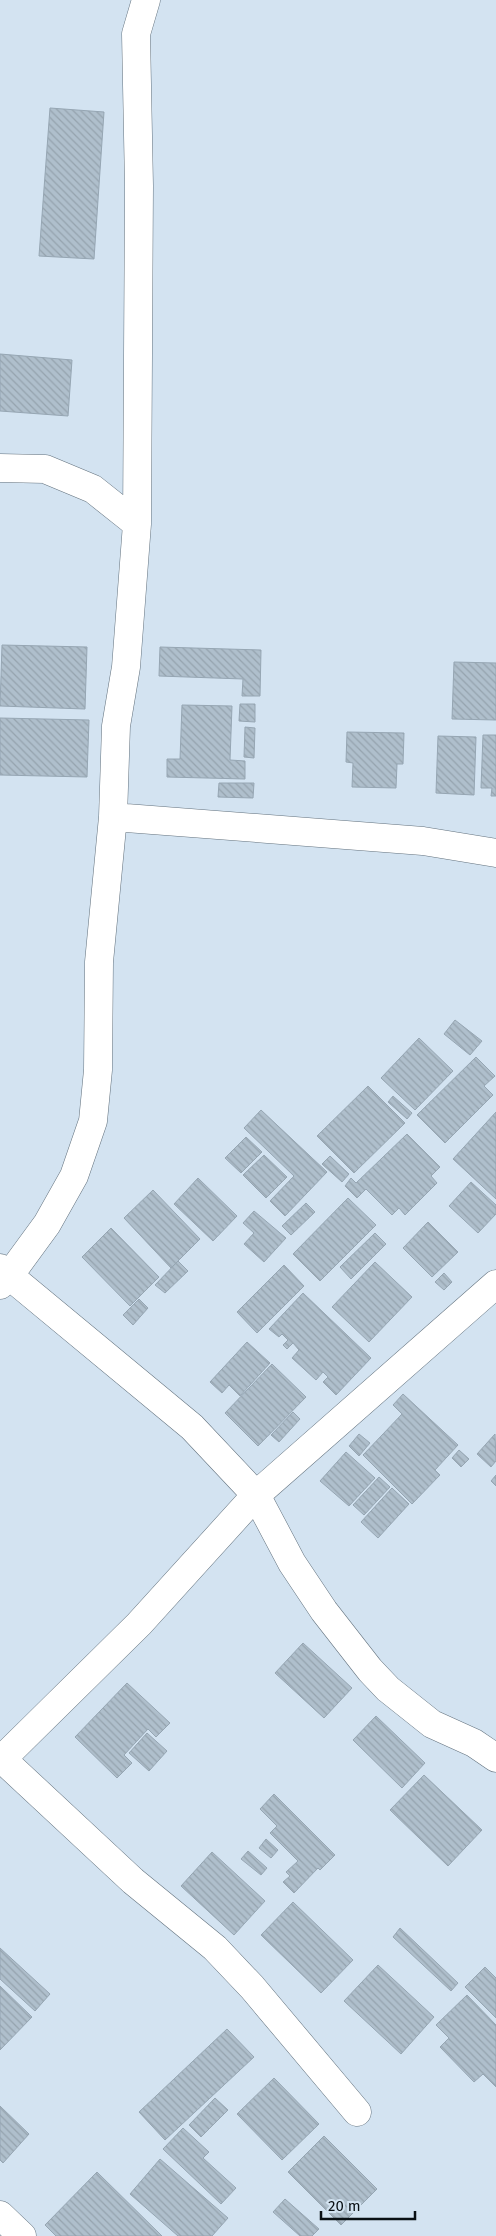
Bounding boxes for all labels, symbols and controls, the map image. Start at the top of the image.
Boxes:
scale bar [321,2188,415,2220]
text: 20 m [328,2197,361,2215]

